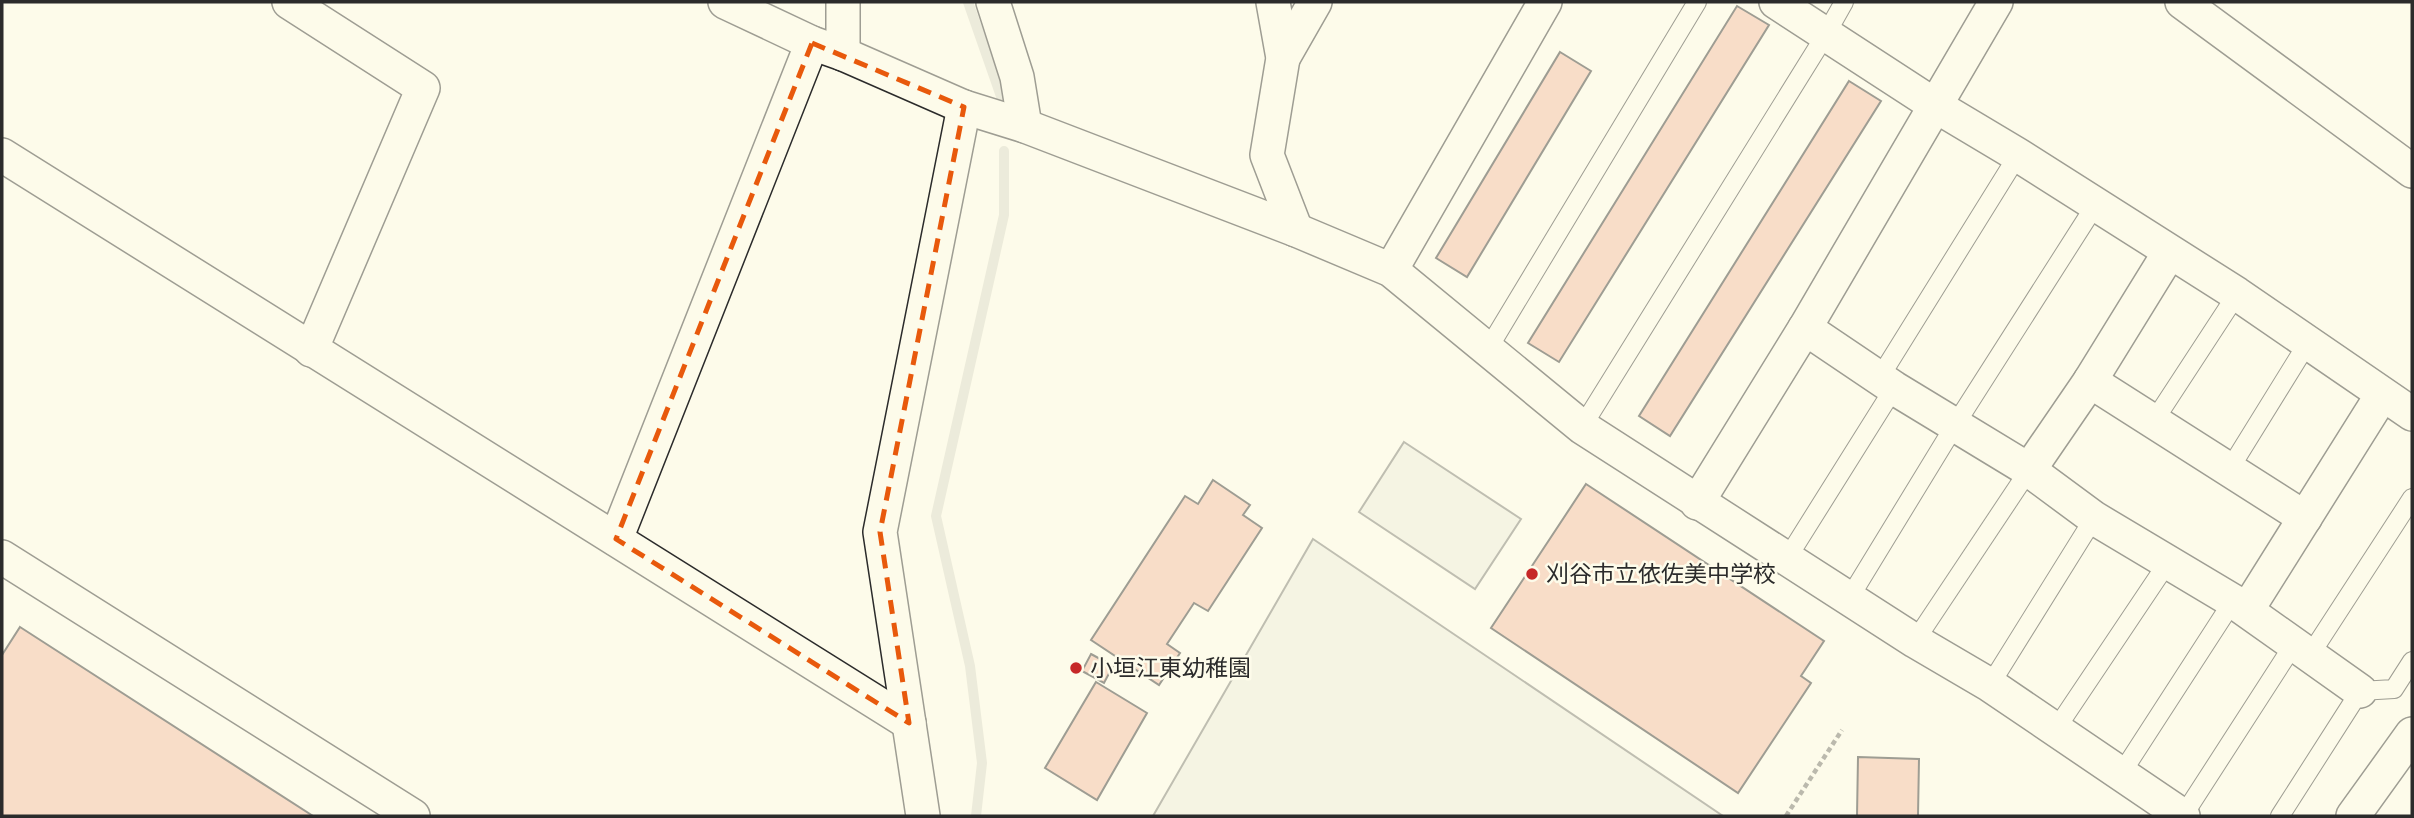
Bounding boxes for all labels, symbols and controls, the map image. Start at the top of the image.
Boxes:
place label: 刈谷市立依佐美中学校 [1546,558,1776,590]
marker: 刈谷市立依佐美中学校 [1524,566,1540,582]
place label: 小垣江東幼稚園 [1090,652,1251,684]
marker: 小垣江東幼稚園 [1068,660,1084,676]

